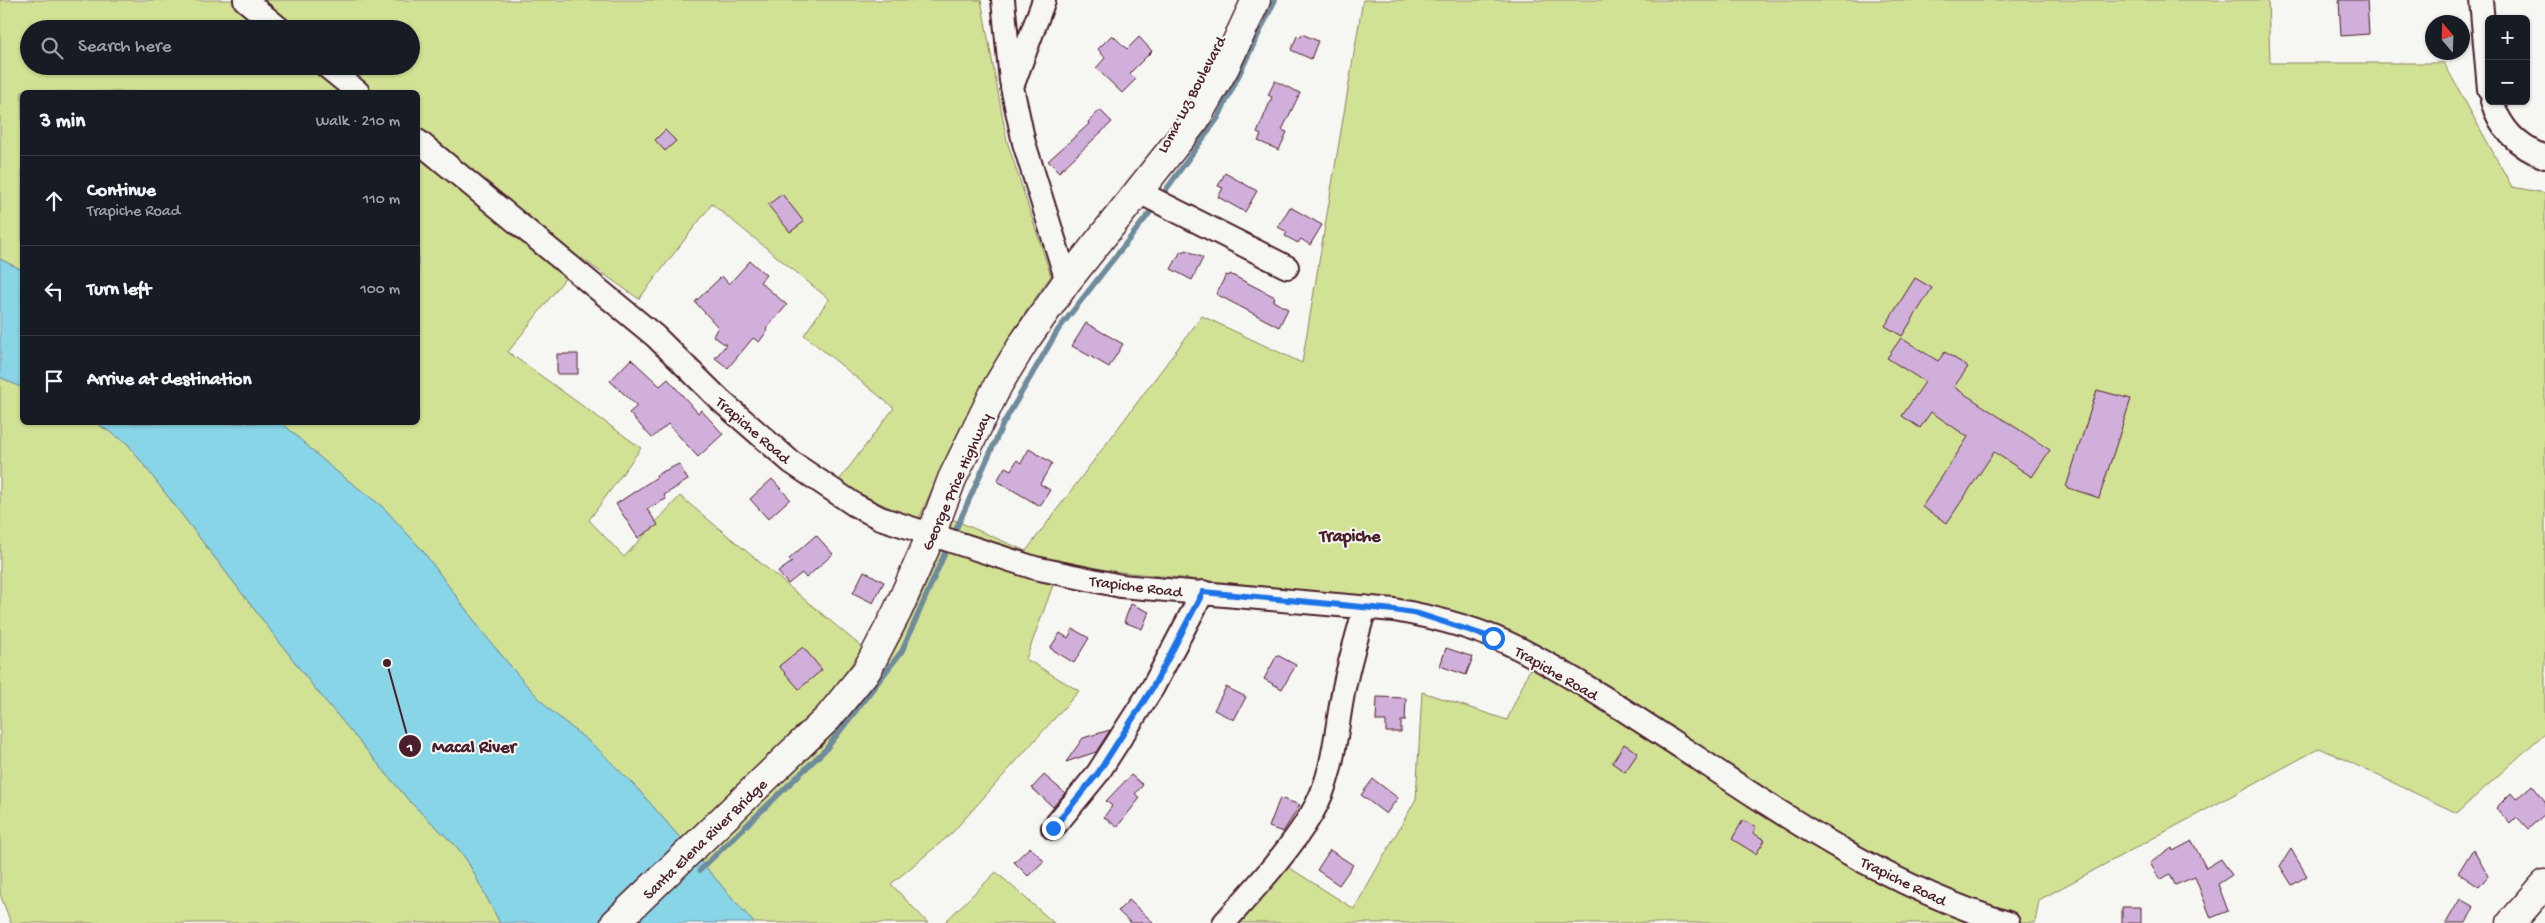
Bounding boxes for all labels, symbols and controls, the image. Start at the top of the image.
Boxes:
north arrow [2425,15,2470,60]
map controls [2485,15,2530,105]
button: + [2485,15,2530,60]
search box [20,20,420,75]
street label: Loma Luz Boulevard [1154,33,1233,157]
icon: search [38,34,66,62]
text: Search here [78,36,172,59]
button: − [2485,60,2530,105]
text: 3 min [40,110,85,135]
text: Walk · 210 m [316,113,400,132]
text: Continue [87,180,156,203]
icon: ahead [40,187,68,215]
text: 110 m [363,191,400,210]
text: Trapiche Road [87,203,180,222]
icon: left [40,277,68,305]
text: Turn left [87,279,151,302]
text: 100 m [360,281,400,300]
icon: arrive [40,367,68,395]
text: Arrive at destination [87,369,251,392]
street label: Trapiche Road [710,393,794,470]
street label: George Price Highway [919,411,997,554]
district label: Trapiche [1317,527,1381,548]
street label: Trapiche Road [1087,573,1185,604]
route start [1482,627,1505,650]
street label: Trapiche Road [1509,643,1602,707]
callout: Macal River [397,729,526,762]
text: Macal River [432,738,518,759]
text: 1 [406,739,413,757]
street label: Santa Elena River Bridge [640,776,773,905]
route end [1042,817,1065,840]
street label: Trapiche Road [1856,854,1950,913]

